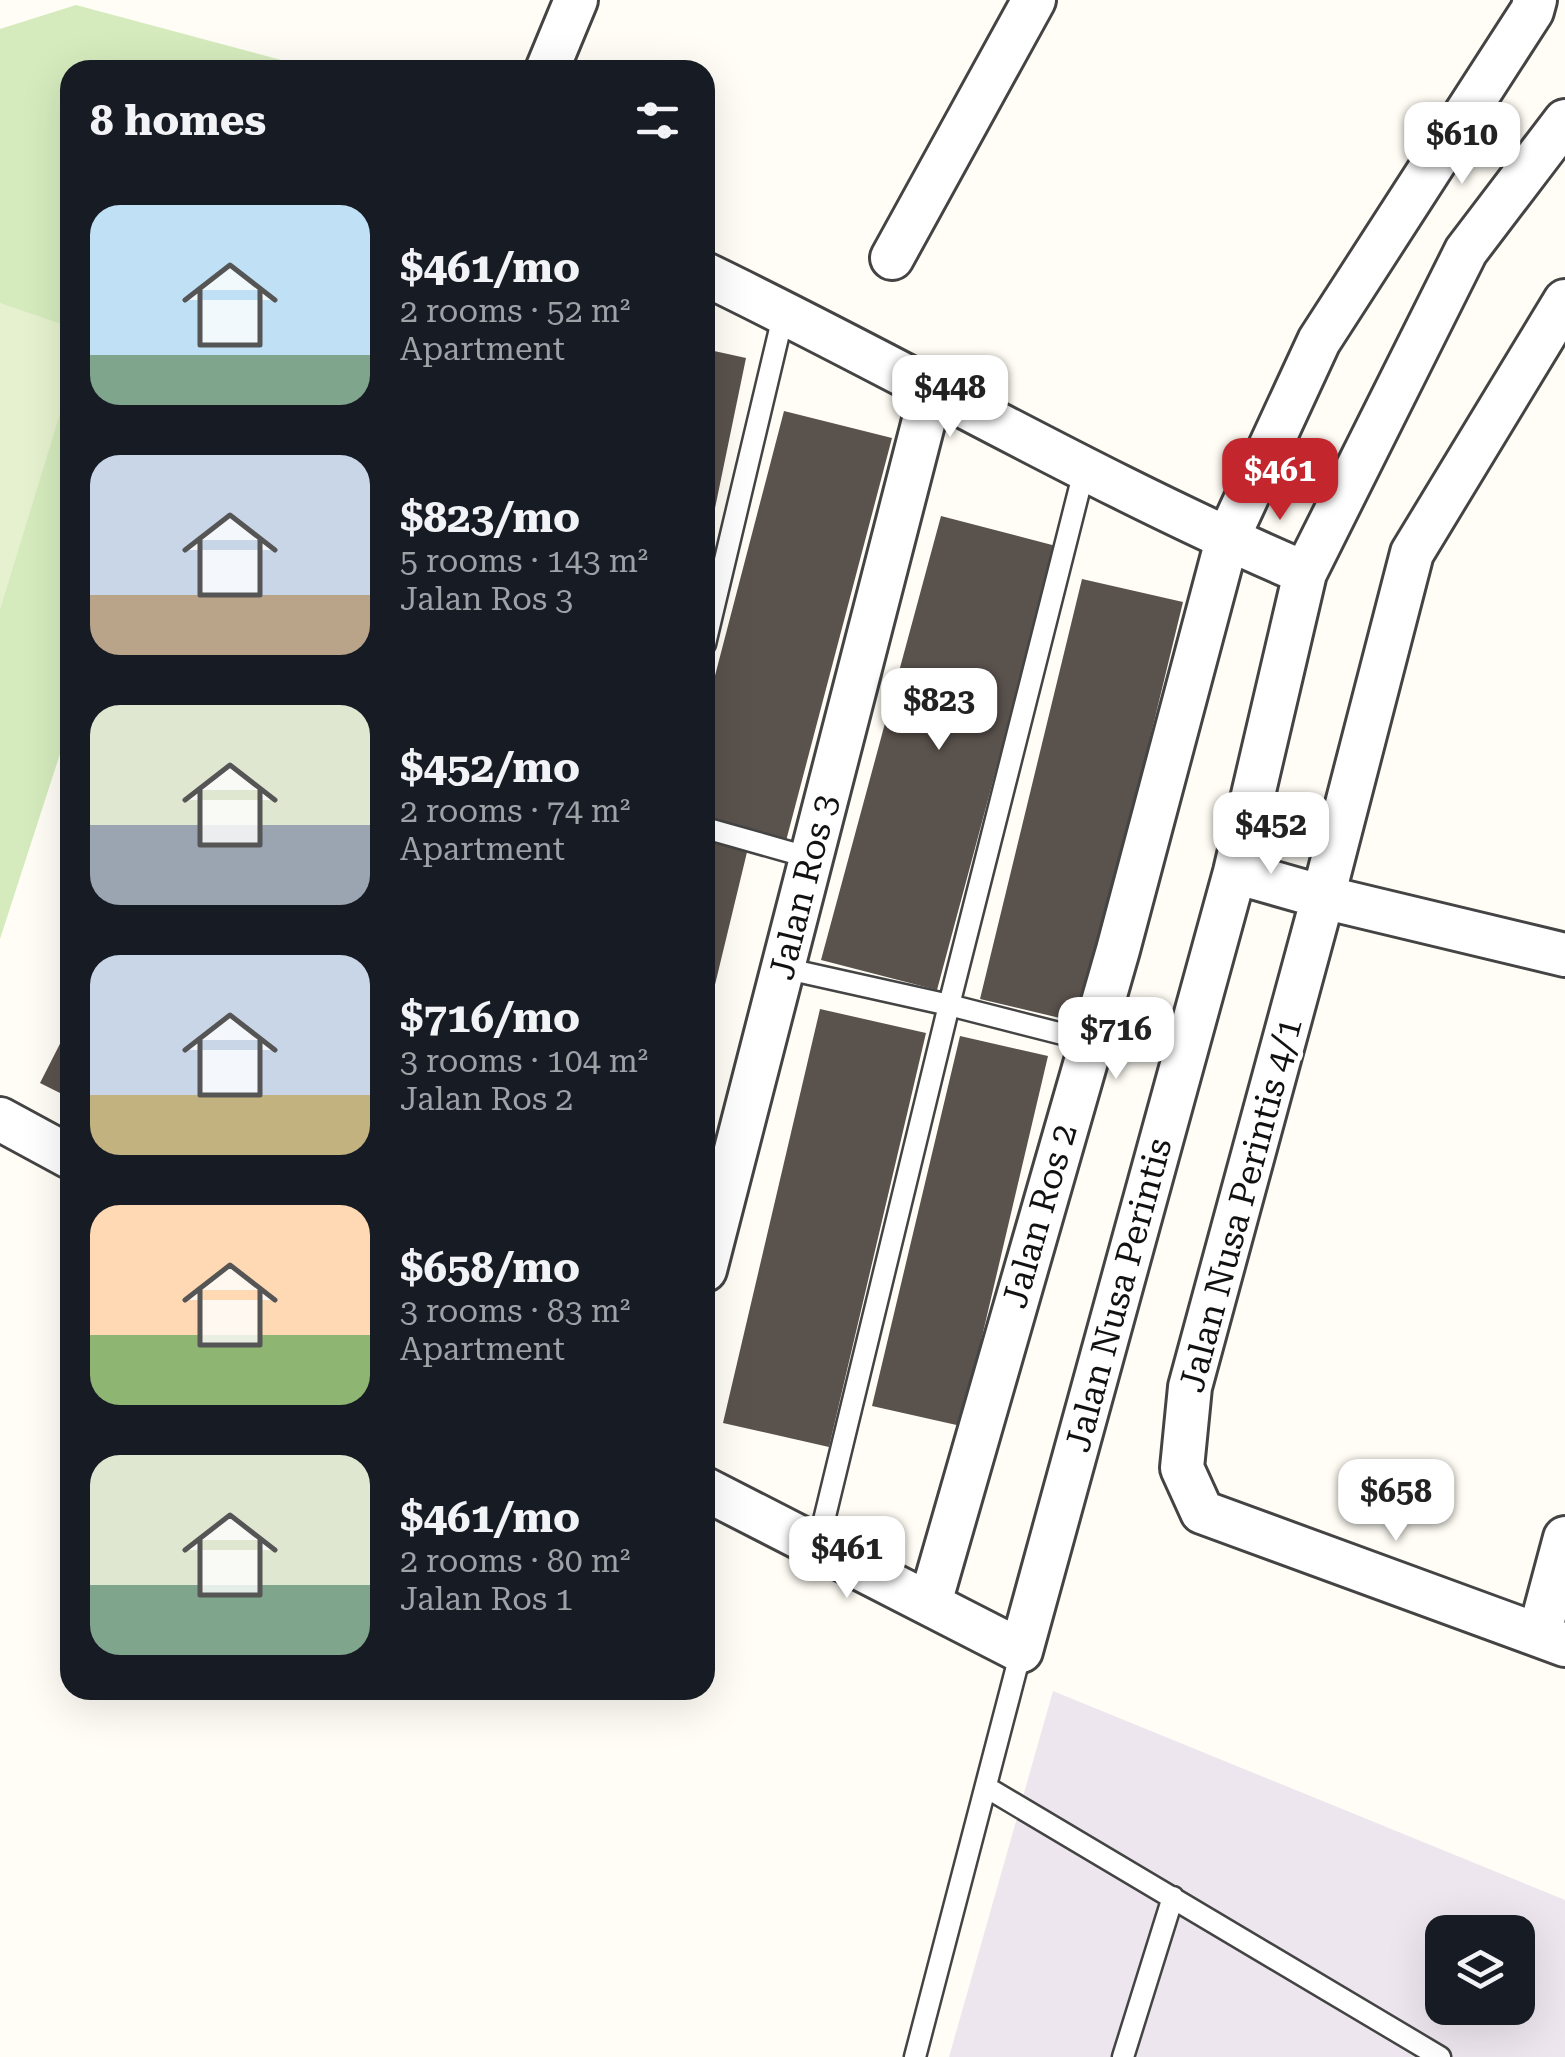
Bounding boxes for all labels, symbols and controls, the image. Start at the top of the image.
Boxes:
icon: filters [630,93,685,148]
text: 8 homes [90,96,266,145]
pin: $610 [1403,102,1521,187]
text: $610 [1426,115,1498,153]
text: $461/mo [400,243,580,292]
icon: home [170,245,290,365]
text: 2 rooms · 52 m² [400,292,630,330]
text: Apartment [400,330,565,368]
pin: $448 [891,355,1009,440]
text: $448 [914,368,986,406]
pin: $461 [1221,438,1339,523]
text: $461 [1244,451,1316,489]
text: $823/mo [400,493,580,542]
icon: home [170,495,290,615]
text: 5 rooms · 143 m² [400,542,648,580]
text: Jalan Ros 3 [400,580,573,618]
pin: $823 [880,668,998,753]
text: $823 [903,681,975,719]
text: $452/mo [400,743,580,792]
icon: home [170,745,290,865]
street label: Jalan Ros 3 [761,790,847,984]
text: 2 rooms · 74 m² [400,792,630,830]
pin: $452 [1212,792,1330,877]
text: $452 [1235,805,1307,843]
text: Apartment [400,830,565,868]
text: $716/mo [400,993,580,1042]
icon: home [170,995,290,1115]
pin: $716 [1057,997,1175,1082]
text: $716 [1080,1010,1152,1048]
street label: Jalan Nusa Perintis 4/1 [1171,1013,1311,1397]
text: 3 rooms · 104 m² [400,1042,648,1080]
text: Jalan Ros 2 [400,1080,573,1118]
street label: Jalan Ros 2 [994,1119,1086,1313]
street label: Jalan Nusa Perintis [1057,1134,1181,1456]
text: $658/mo [400,1243,580,1292]
icon: home [170,1245,290,1365]
text: 3 rooms · 83 m² [400,1292,630,1330]
text: Apartment [400,1330,565,1368]
pin: $658 [1337,1459,1455,1544]
text: $658 [1360,1472,1432,1510]
text: $461/mo [400,1493,580,1542]
icon: home [170,1495,290,1615]
pin: $461 [788,1516,906,1601]
text: $461 [811,1529,883,1567]
text: 2 rooms · 80 m² [400,1542,630,1580]
text: Jalan Ros 1 [400,1580,573,1618]
map controls [1425,1915,1535,2025]
button: layers [1425,1915,1535,2025]

